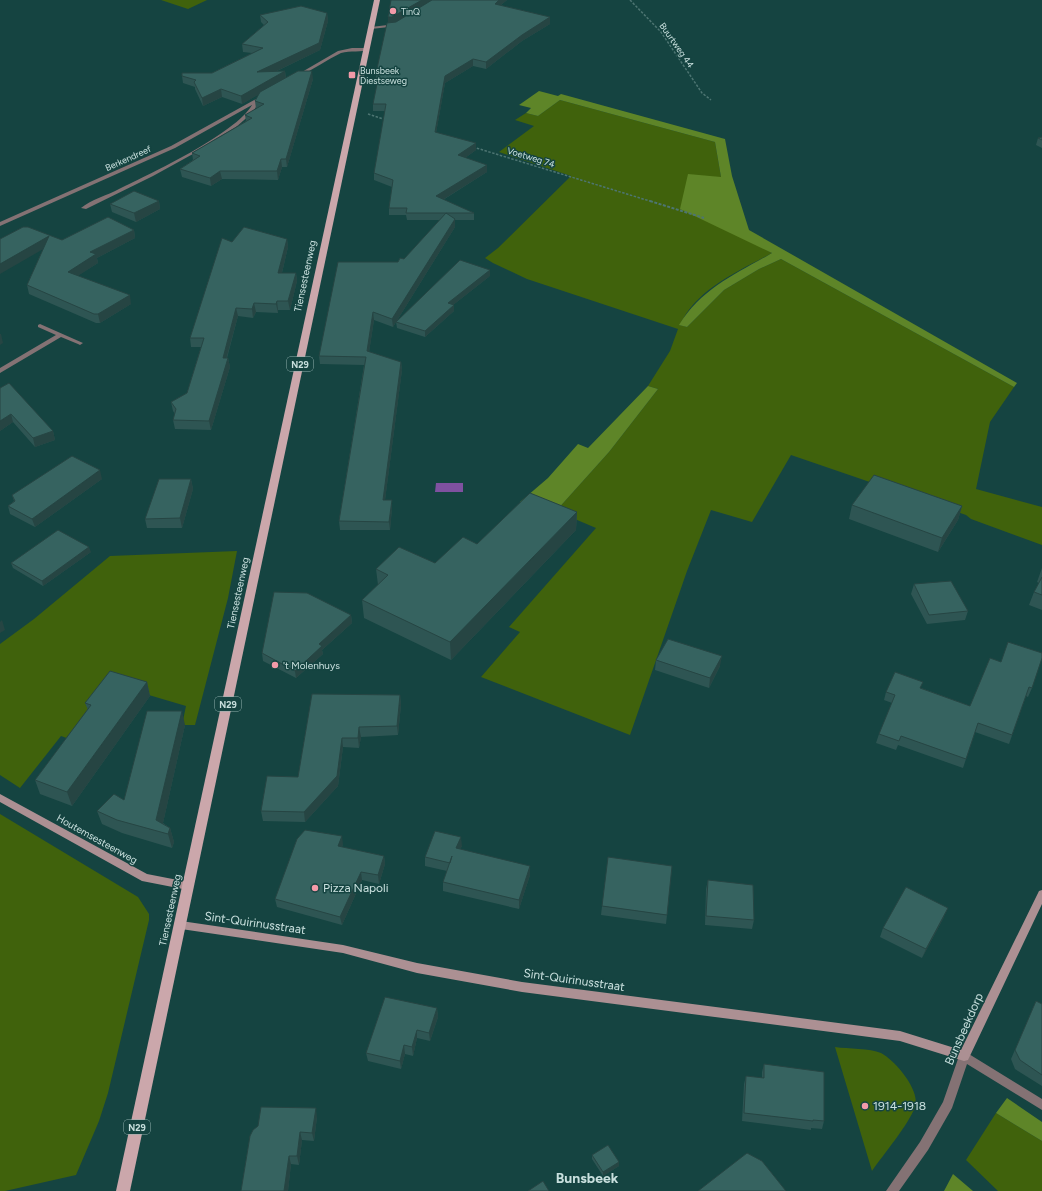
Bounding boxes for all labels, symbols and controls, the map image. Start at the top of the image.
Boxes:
marker: TinQ [388,6,398,16]
place label: TinQ [401,6,420,17]
street label: Buurtweg 44 [657,20,697,70]
place label: Bunsbeek Diestseweg [360,65,407,86]
marker: Bunsbeek Diestseweg [347,70,357,80]
street label: Berkendreef [103,143,153,173]
street label: Voetweg 74 [506,145,557,170]
street label: Tiensesteenweg [291,239,319,313]
road number: N29 [287,357,313,371]
street label: Tiensesteenweg [224,556,252,630]
place label: 't Molenhuys [283,659,340,672]
marker: 't Molenhuys [270,660,280,670]
road number: N29 [215,697,241,711]
street label: Houtemsesteenweg [54,811,140,867]
street label: Tiensesteenweg [156,873,184,947]
place label: Pizza Napoli [323,881,389,895]
marker: Pizza Napoli [310,883,320,893]
street label: Sint-Quirinusstraat [204,909,307,937]
street label: Sint-Quirinusstraat [523,966,626,994]
street label: Bunsbeekdorp [942,991,986,1067]
place label: 1914-1918 [873,1099,926,1113]
marker: 1914-1918 [860,1101,870,1111]
road number: N29 [124,1120,150,1134]
district label: Bunsbeek [556,1170,619,1187]

